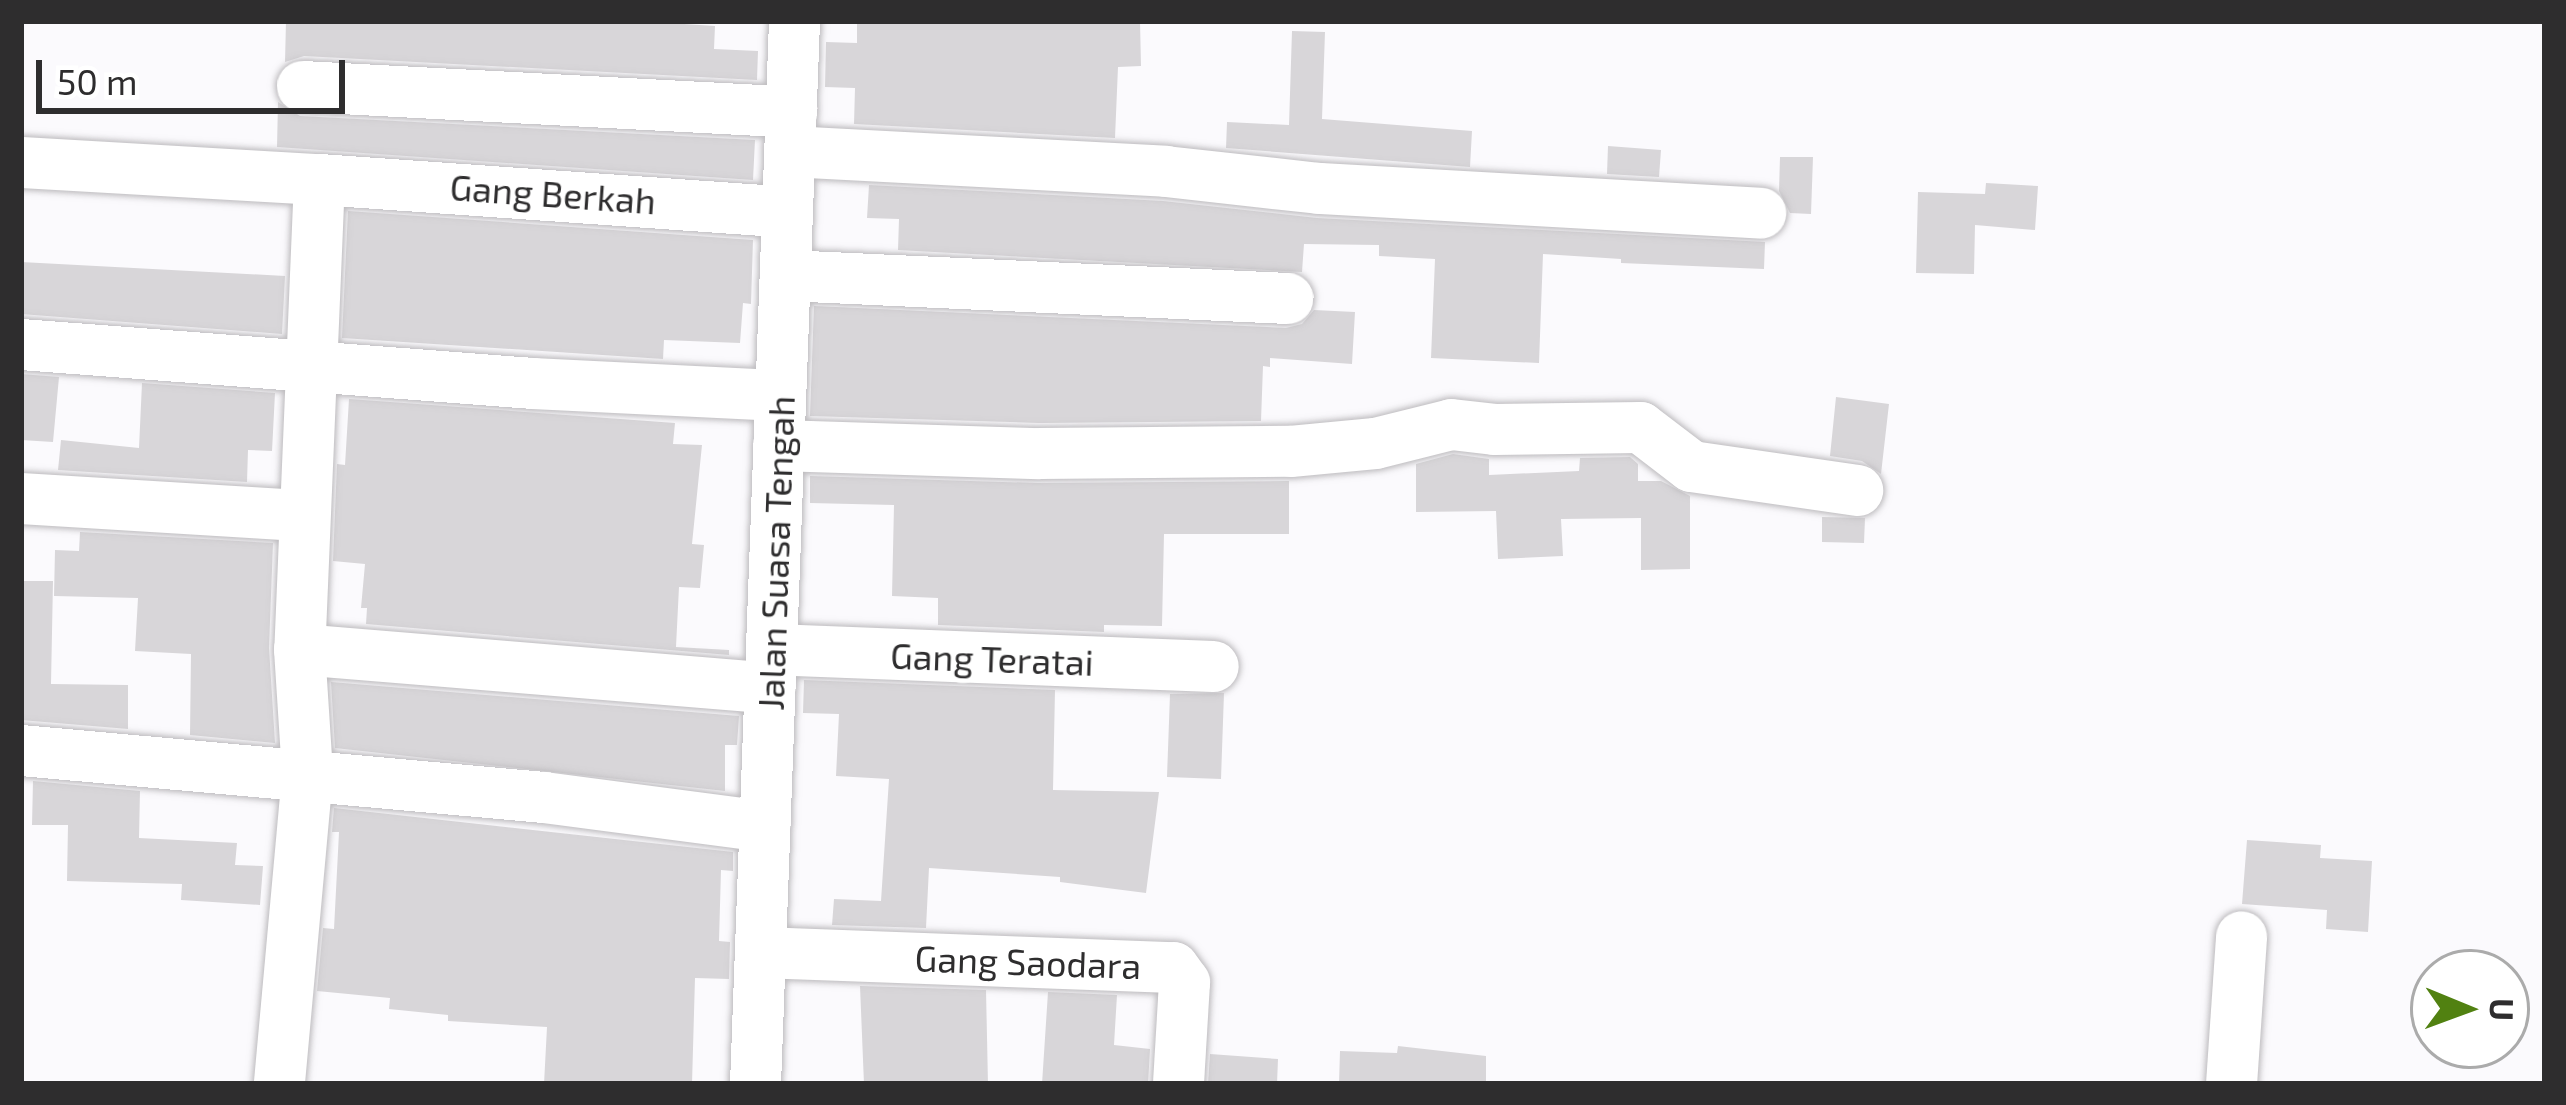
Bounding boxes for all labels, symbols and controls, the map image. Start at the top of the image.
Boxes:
scale bar [42,36,351,110]
text: 50 m [57,59,138,102]
street label: Gang Berkah [448,164,658,222]
street label: Jalan Suasa Tengah [748,395,802,711]
street label: Gang Teratai [889,633,1095,683]
street label: Gang Saodara [914,935,1142,987]
north arrow [2410,949,2530,1069]
text: U [2483,998,2523,1021]

